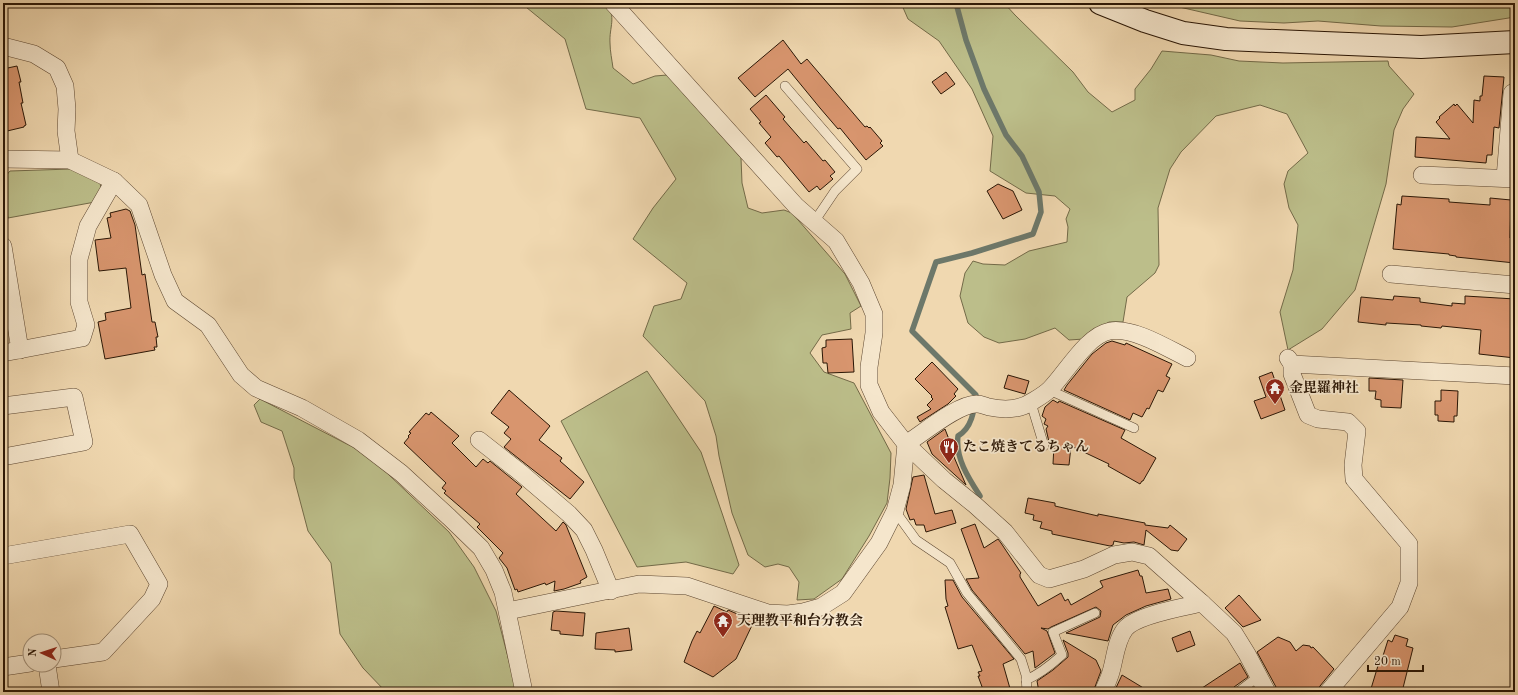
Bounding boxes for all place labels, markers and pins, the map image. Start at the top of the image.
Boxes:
temple icon: 金毘羅神社 [1264,377,1286,405]
place label: 金毘羅神社 [1289,380,1359,395]
restaurant icon: たこ焼きてるちゃん [938,436,960,464]
place label: たこ焼きてるちゃん [963,439,1089,454]
temple icon: 天理教平和台分教会 [712,610,734,638]
place label: 天理教平和台分教会 [737,612,863,628]

